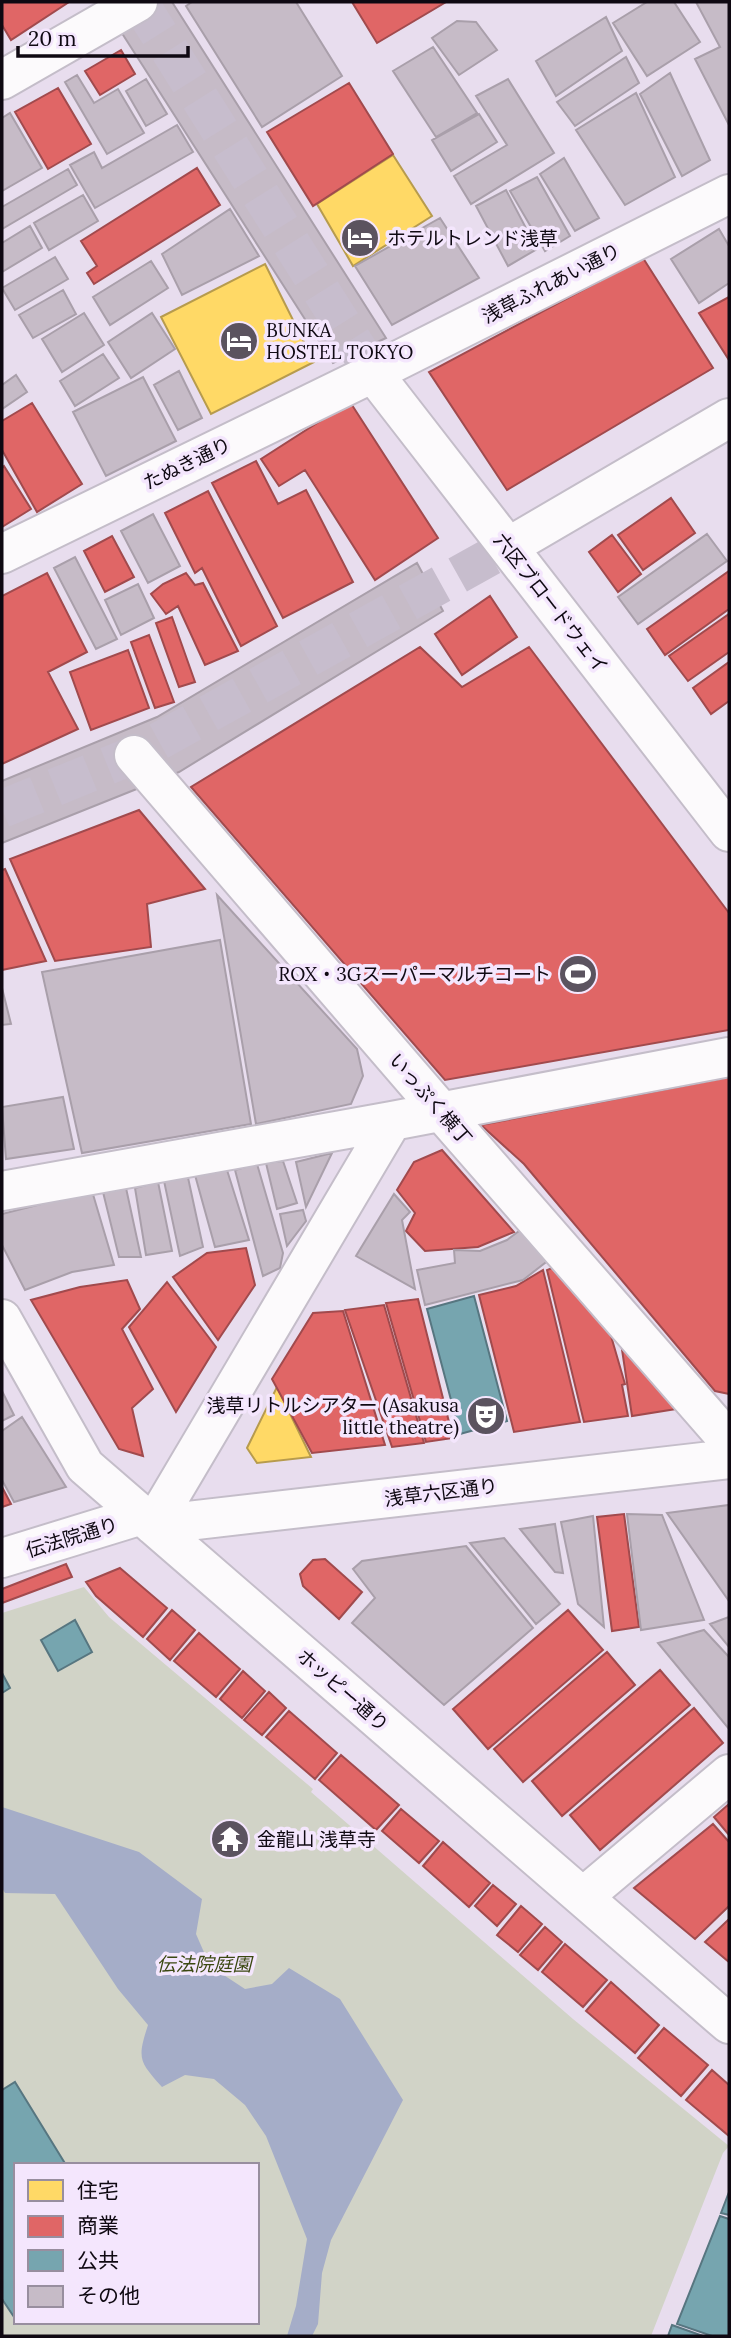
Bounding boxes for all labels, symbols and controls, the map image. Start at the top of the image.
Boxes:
scale bar [18,14,187,58]
text: 20 m [28,25,77,52]
hotel icon: ホテルトレンド浅草 [339,217,381,259]
place label: ホテルトレンド浅草 [387,226,558,250]
street label: 浅草ふれあい通り [478,238,624,328]
place label: BUNKA HOSTEL TOKYO [266,318,413,364]
hotel icon: BUNKA HOSTEL TOKYO [218,320,260,362]
street label: たぬき通り [139,431,235,495]
street label: 六区ブロードウェイ [489,528,613,678]
sports icon: ROX・3Gスーパーマルチコート [557,953,599,995]
place label: ROX・3Gスーパーマルチコート [278,962,551,986]
street label: いっぷく横丁 [385,1048,477,1150]
place label: 浅草リトルシアター (Asakusa little theatre) [207,1393,459,1440]
theatre icon: 浅草リトルシアター (Asakusa little theatre) [465,1395,507,1437]
street label: 浅草六区通り [383,1473,499,1511]
street label: 伝法院通り [23,1512,121,1562]
street label: ホッピー通り [292,1644,394,1736]
temple icon: 金龍山 浅草寺 [209,1818,251,1860]
place label: 金龍山 浅草寺 [257,1827,376,1851]
park label: 伝法院庭園 [156,1952,254,1976]
legend [14,2163,259,2324]
text: 住宅 [77,2177,119,2204]
text: 商業 [77,2212,119,2239]
text: 公共 [77,2247,119,2274]
text: その他 [77,2282,140,2309]

